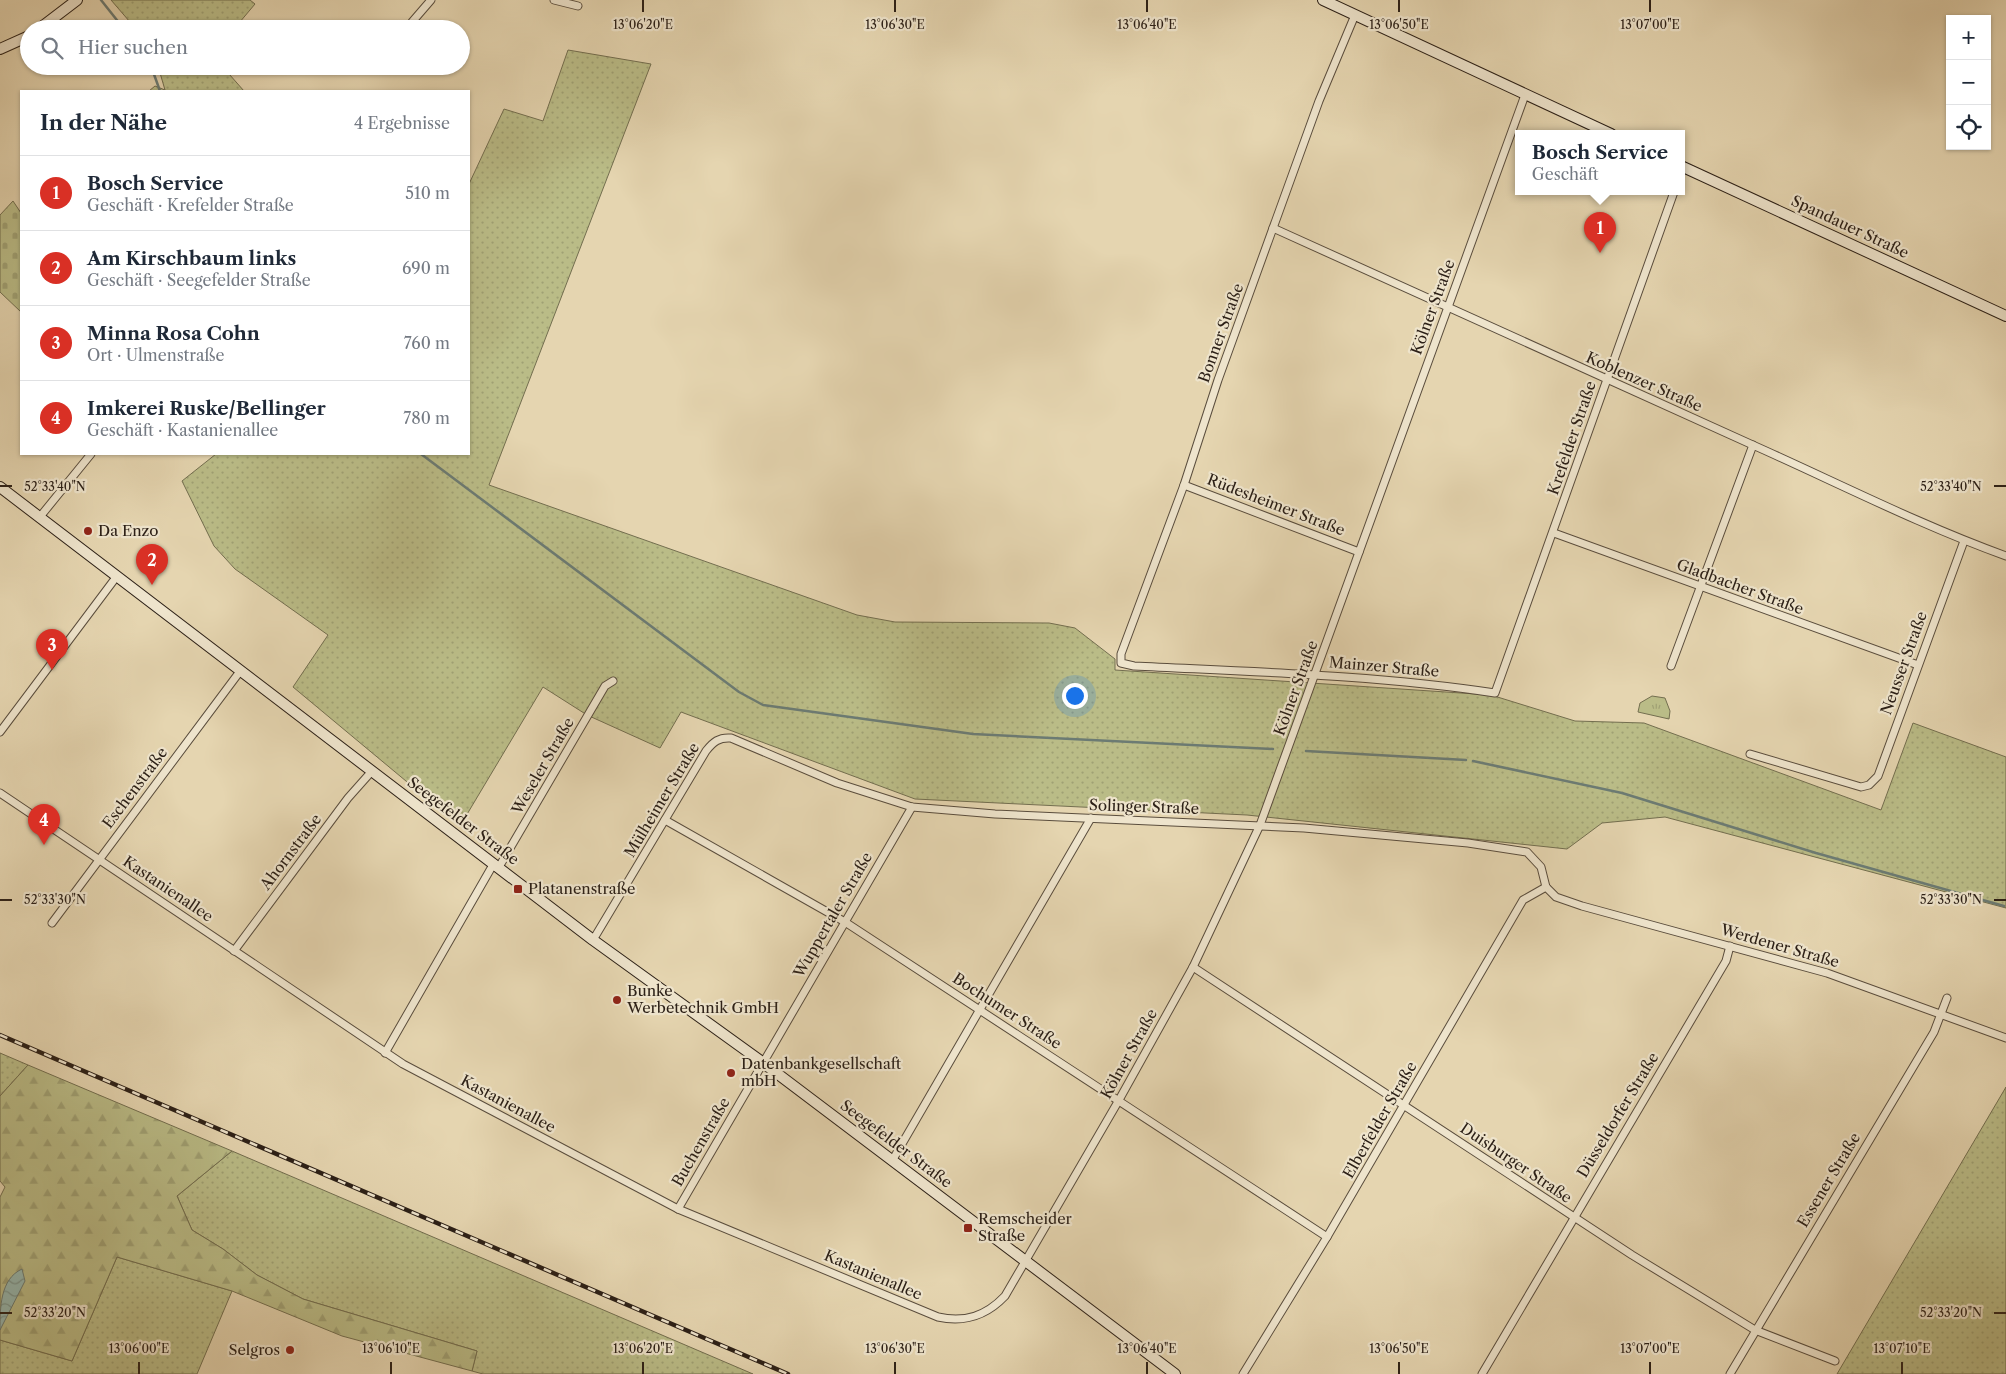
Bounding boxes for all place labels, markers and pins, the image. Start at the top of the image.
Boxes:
pin: 1 [1584,212,1616,253]
place label: Da Enzo [98,521,159,540]
marker: Da Enzo [82,525,94,537]
pin: 2 [136,544,168,585]
pin: 3 [36,629,68,670]
pin: 4 [28,804,60,845]
place label: Platanenstraße [528,879,635,898]
marker: Platanenstraße [512,883,524,895]
place label: Bunke Werbetechnik GmbH [626,981,779,1017]
marker: Bunke Werbetechnik GmbH [611,994,623,1006]
place label: Datenbankgesellschaft mbH [741,1054,902,1090]
marker: Datenbankgesellschaft mbH [725,1067,737,1079]
place label: Remscheider Straße [978,1209,1073,1245]
marker: Remscheider Straße [962,1222,974,1234]
place label: Selgros [228,1340,280,1359]
marker: Selgros [284,1344,296,1356]

